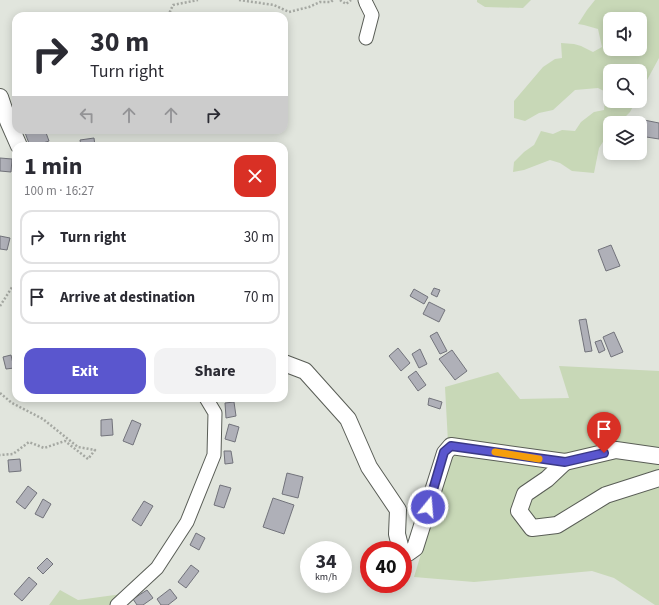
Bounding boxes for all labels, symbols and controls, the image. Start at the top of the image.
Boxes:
map controls [603,12,647,160]
button: sound [603,12,647,56]
text: 30 m [90,22,149,62]
icon: right [24,28,76,80]
text: Turn right [90,59,164,84]
button: search [603,64,647,108]
icon: left [76,104,98,126]
icon: ahead [118,104,140,126]
icon: ahead [160,104,182,126]
icon: right [202,104,224,126]
button: layers [603,116,647,160]
text: 1 min [24,149,82,184]
button: close [234,155,276,197]
text: 100 m · 16:27 [24,182,94,200]
icon: right [26,226,48,248]
text: Turn right [60,227,126,248]
text: 30 m [244,227,274,248]
icon: arrive [26,286,48,308]
text: Arrive at destination [60,287,195,308]
text: 70 m [244,287,274,308]
button: Exit [24,348,146,394]
button: Share [154,348,276,394]
pin [587,412,621,453]
icon: arrive [593,418,615,440]
position arrow [407,486,449,528]
speed limit sign: 40 [360,541,412,593]
text: 34 [315,548,337,576]
text: km/h [315,570,337,584]

